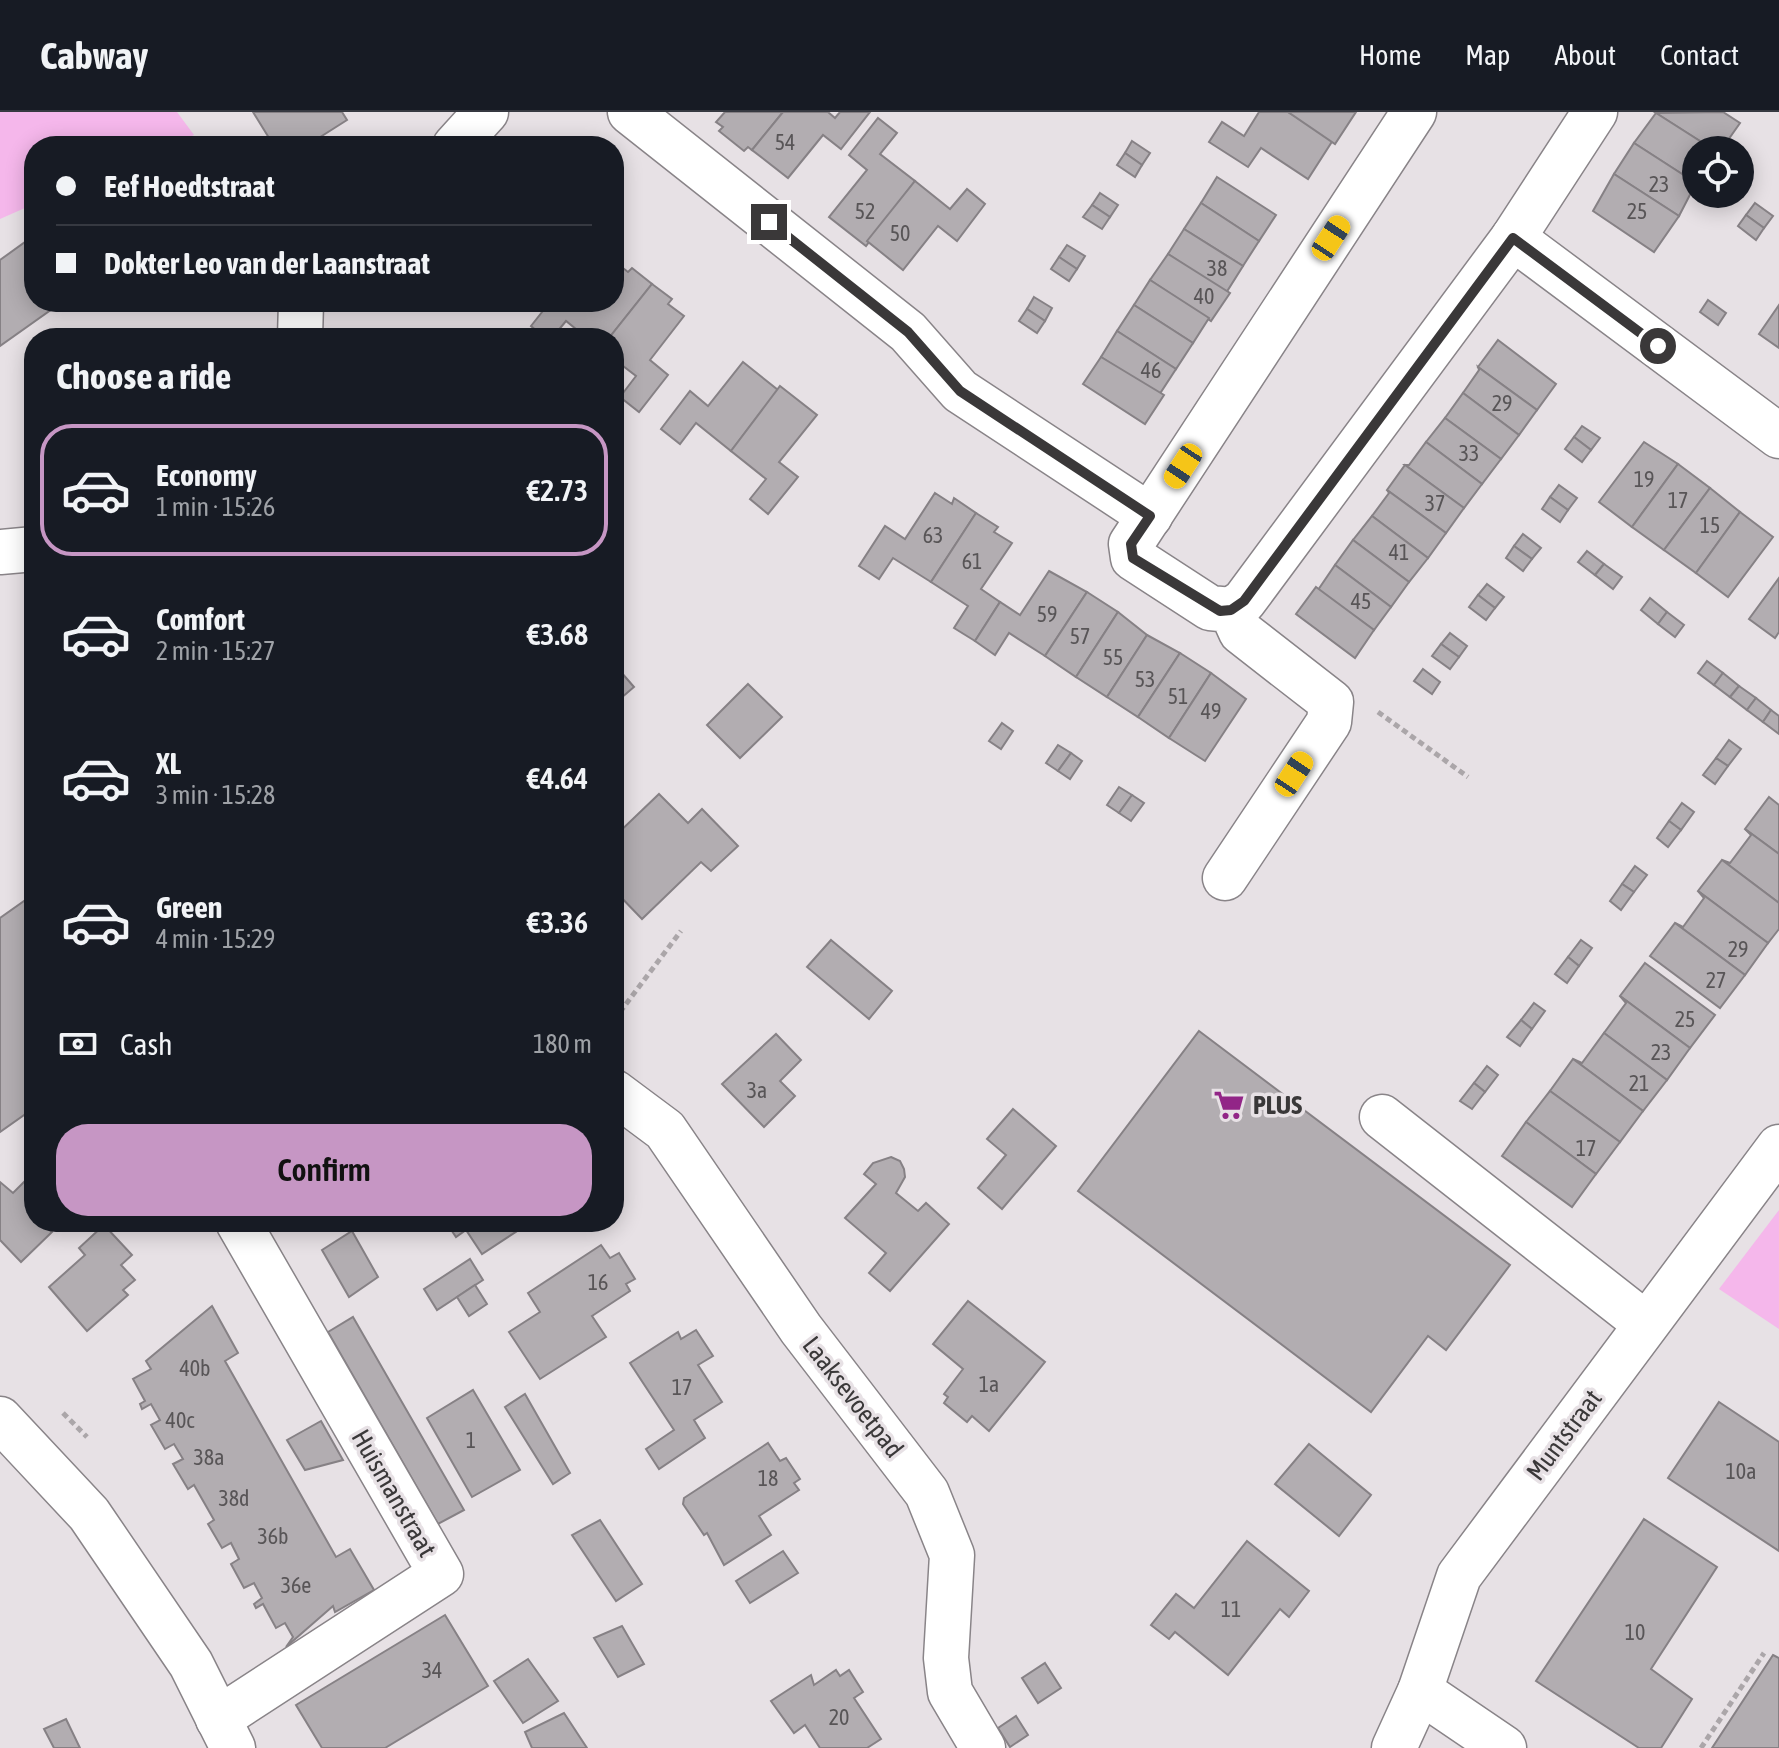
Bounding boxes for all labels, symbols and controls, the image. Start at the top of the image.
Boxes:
text: Cabway [40,34,148,77]
text: Home [1359,39,1421,71]
text: Map [1465,39,1510,71]
text: About [1554,39,1616,71]
text: Contact [1660,39,1739,71]
house number: 54 [775,129,795,155]
map controls [1682,136,1754,208]
button: locate [1682,136,1754,208]
text: Eef Hoedtstraat [104,169,275,203]
house number: 23 [1649,171,1669,197]
house number: 52 [855,198,875,224]
house number: 25 [1627,198,1647,224]
route end [751,204,787,240]
car [1308,211,1354,265]
house number: 50 [890,220,910,246]
text: Dokter Leo van der Laanstraat [104,246,430,280]
house number: 38 [1207,255,1227,281]
house number: 40 [1194,283,1214,309]
route start [1640,328,1676,364]
text: Choose a ride [56,355,231,397]
house number: 46 [1141,357,1161,383]
house number: 29 [1492,390,1512,416]
car [1160,439,1206,493]
house number: 33 [1459,440,1479,466]
icon: car [60,454,132,526]
text: Economy [156,458,257,492]
house number: 19 [1634,466,1654,492]
text: €2.73 [527,473,588,507]
house number: 17 [1668,487,1688,513]
house number: 37 [1425,490,1445,516]
text: 1 min · 15:26 [156,492,275,522]
house number: 15 [1700,512,1720,538]
house number: 63 [923,522,943,548]
house number: 41 [1389,539,1409,565]
house number: 61 [962,548,982,574]
house number: 45 [1351,588,1371,614]
icon: car [60,598,132,670]
house number: 59 [1037,601,1057,627]
text: Comfort [156,602,245,636]
text: €3.68 [527,617,588,651]
house number: 57 [1070,623,1090,649]
text: 2 min · 15:27 [156,636,275,666]
house number: 55 [1103,644,1123,670]
house number: 53 [1135,666,1155,692]
house number: 51 [1168,683,1188,709]
house number: 49 [1201,698,1221,724]
icon: car [60,742,132,814]
text: XL [156,746,181,780]
car [1271,747,1317,801]
text: €4.64 [527,761,588,795]
text: 3 min · 15:28 [156,780,275,810]
icon: car [60,886,132,958]
text: Green [156,890,222,924]
text: €3.36 [527,905,588,939]
text: 4 min · 15:29 [156,924,275,954]
house number: 29 [1728,936,1748,962]
house number: 27 [1706,967,1726,993]
house number: 25 [1675,1006,1695,1032]
icon: cash [56,1022,100,1066]
text: Cash [120,1027,173,1061]
text: 180 m [533,1029,592,1059]
house number: 23 [1651,1039,1671,1065]
house number: 21 [1629,1070,1649,1096]
house number: 3a [747,1077,767,1103]
supermarket icon: PLUS [1212,1088,1246,1122]
place label: PLUS [1253,1090,1302,1120]
button: Confirm [56,1124,592,1216]
house number: 17 [1576,1135,1596,1161]
house number: 16 [588,1269,608,1295]
street label: Laaksevoetpad [797,1331,909,1463]
house number: 40b [179,1355,211,1381]
house number: 1a [979,1371,999,1397]
house number: 17 [672,1374,692,1400]
street label: Muntstraat [1520,1384,1608,1486]
house number: 40c [166,1407,195,1433]
street label: Huismanstraat [346,1424,442,1562]
house number: 1 [466,1427,476,1453]
house number: 38a [194,1444,224,1470]
house number: 10a [1726,1458,1756,1484]
house number: 18 [758,1465,778,1491]
house number: 38d [218,1485,250,1511]
house number: 36b [257,1523,289,1549]
house number: 36e [281,1572,311,1598]
house number: 11 [1221,1596,1241,1622]
house number: 10 [1625,1619,1645,1645]
house number: 34 [422,1657,442,1683]
house number: 20 [829,1704,849,1730]

